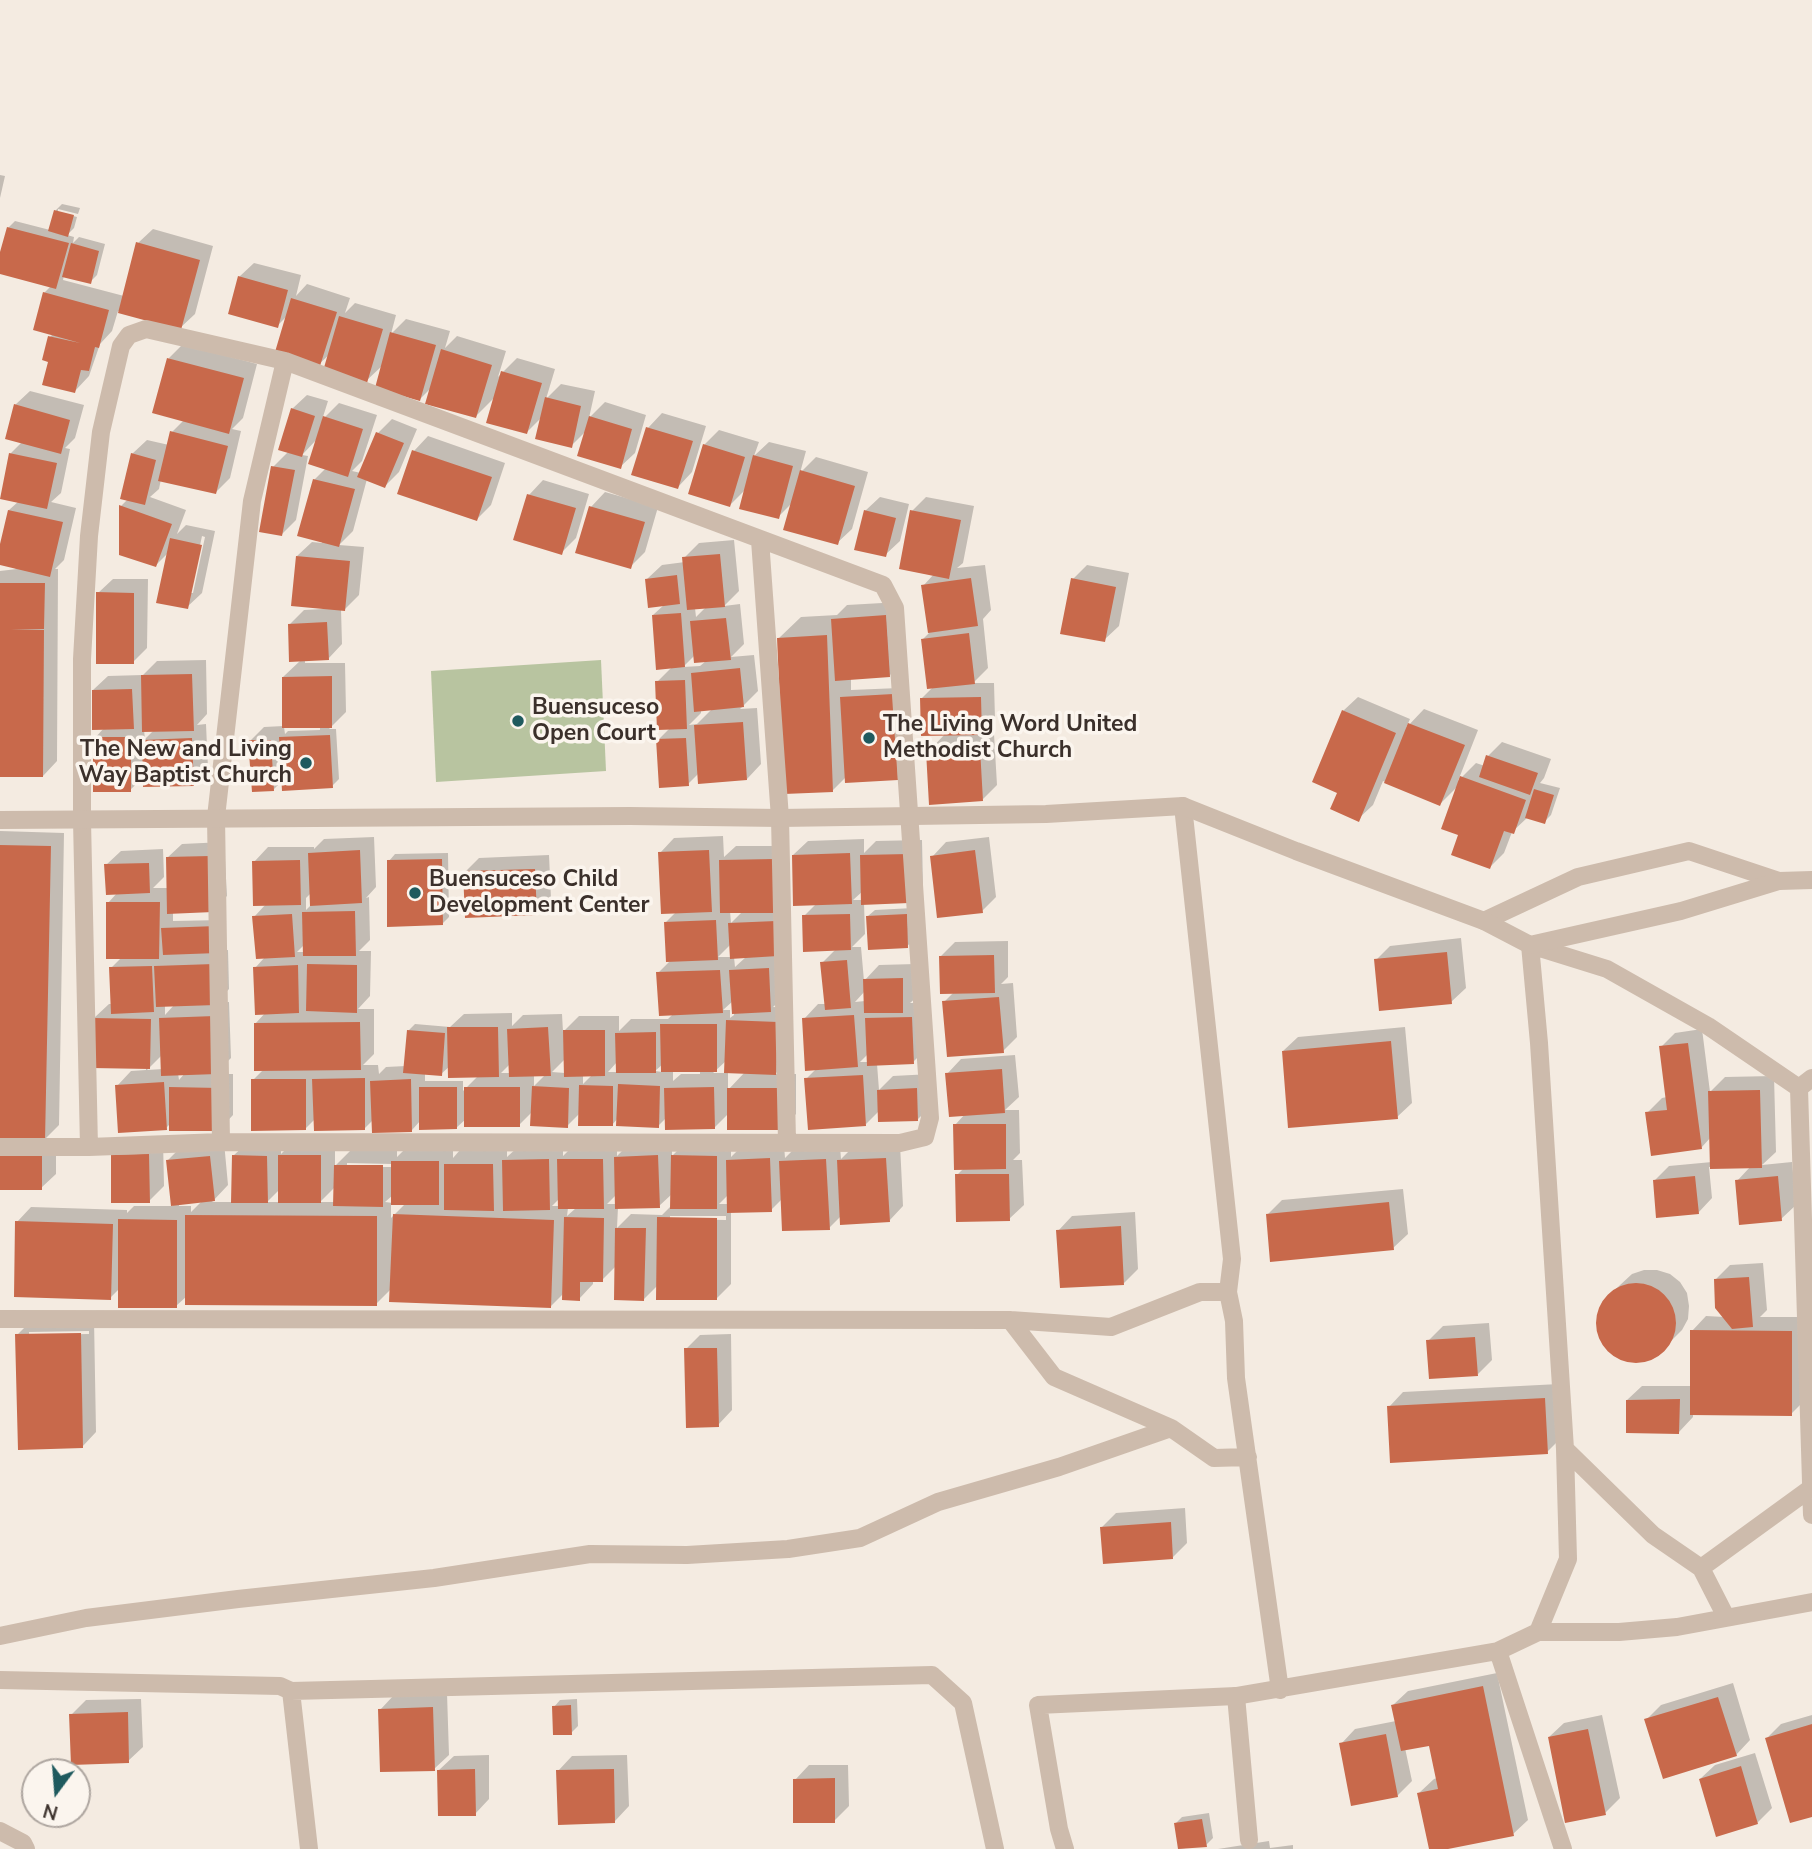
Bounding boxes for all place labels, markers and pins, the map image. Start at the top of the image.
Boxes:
place label: Buensuceso Open Court [532,694,659,748]
place label: The Living Word United Methodist Church [883,711,1137,765]
marker: Buensuceso Open Court [510,713,526,729]
marker: The Living Word United Methodist Church [861,730,877,746]
place label: The New and Living Way Baptist Church [79,736,292,790]
marker: The New and Living Way Baptist Church [298,755,314,771]
place label: Buensuceso Child Development Center [429,866,650,920]
marker: Buensuceso Child Development Center [407,885,423,901]

